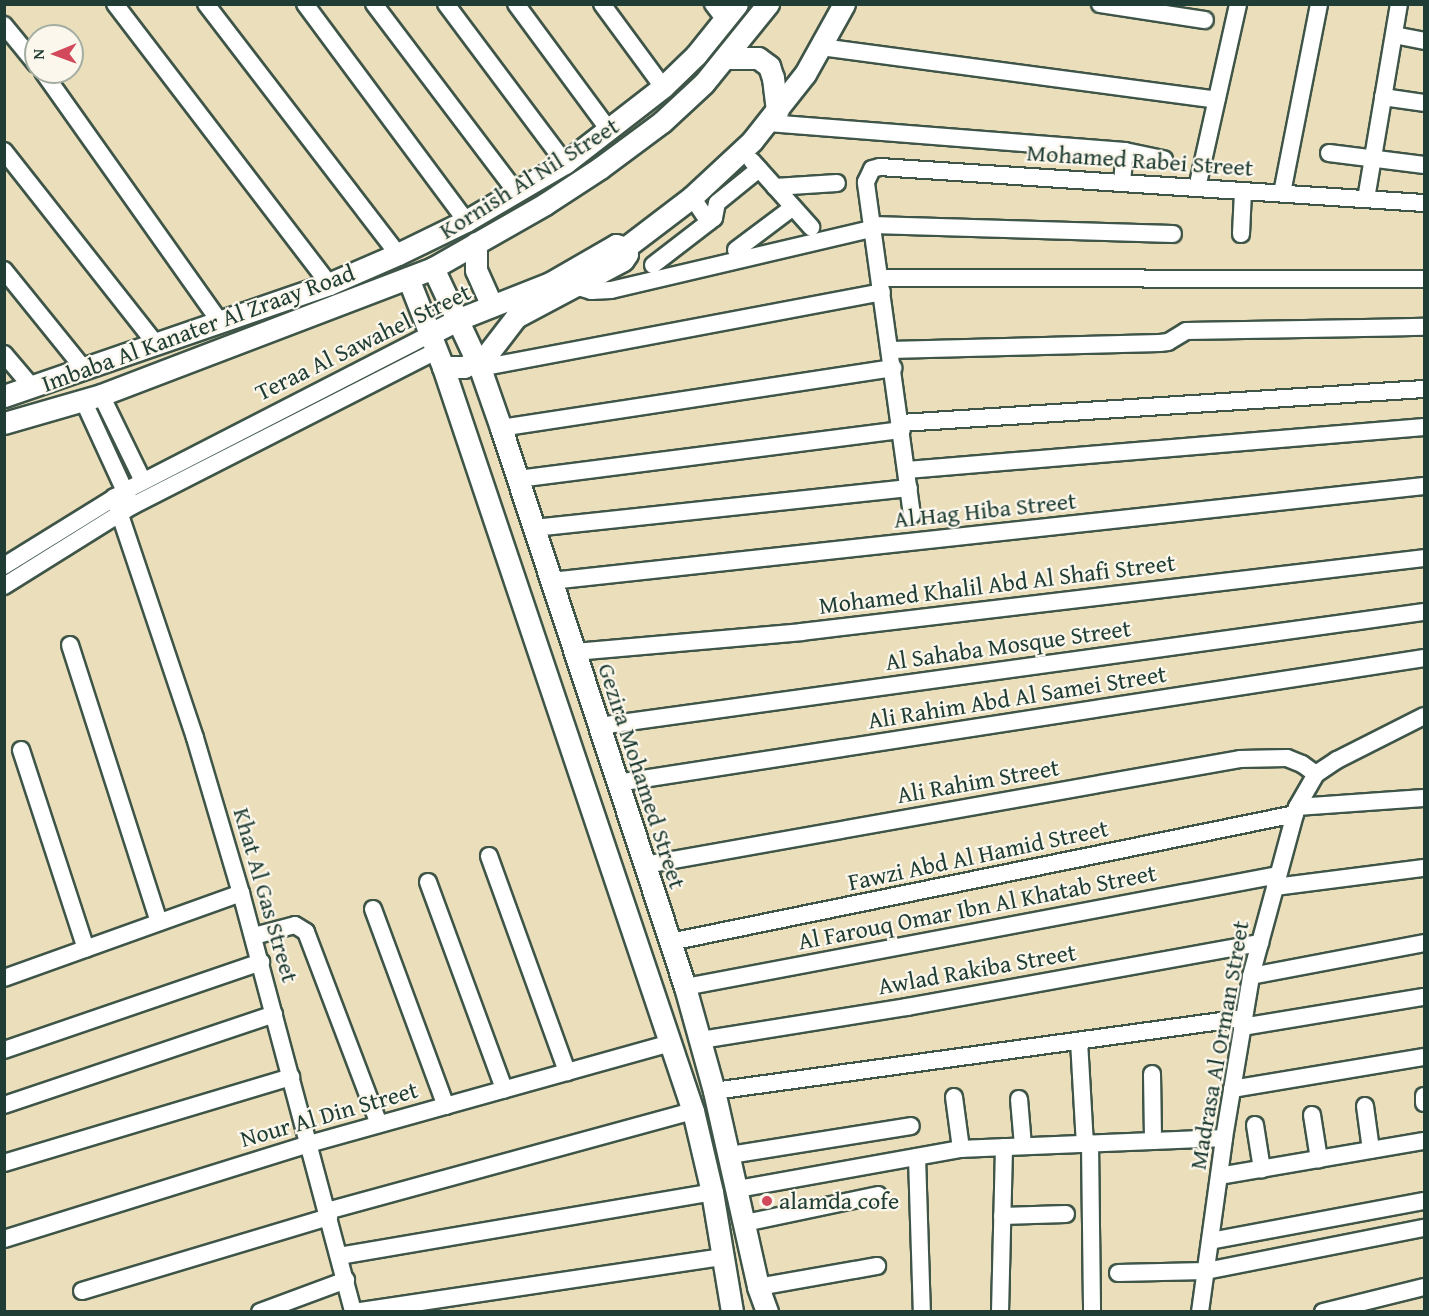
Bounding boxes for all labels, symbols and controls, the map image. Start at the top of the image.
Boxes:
north arrow [24,24,84,84]
text: N [26,49,50,60]
street label: Kornish Al Nil Street [434,111,624,245]
street label: Mohamed Rabei Street [1026,138,1254,182]
street label: Imbaba Al Kanater Al Zraay Road [38,258,358,398]
street label: Teraa Al Sawahel Street [251,277,475,407]
street label: Al Hag Hiba Street [892,486,1078,534]
street label: Mohamed Khalil Abd Al Shafi Street [817,548,1177,620]
street label: Al Sahaba Mosque Street [883,613,1133,677]
street label: Ali Rahim Abd Al Samei Street [866,659,1168,735]
street label: Gezira Mohamed Street [592,660,692,892]
street label: Ali Rahim Street [895,753,1061,809]
street label: Khat Al Gas Street [227,804,305,986]
street label: Fawzi Abd Al Hamid Street [845,813,1111,897]
street label: Al Farouq Omar Ibn Al Khatab Street [795,858,1159,956]
street label: Madrasa Al Orman Street [1183,918,1255,1172]
street label: Awlad Rakiba Street [876,937,1078,1001]
street label: Nour Al Din Street [237,1075,421,1153]
place label: alamda cofe [779,1187,899,1215]
marker: alamda cofe [760,1194,774,1208]

